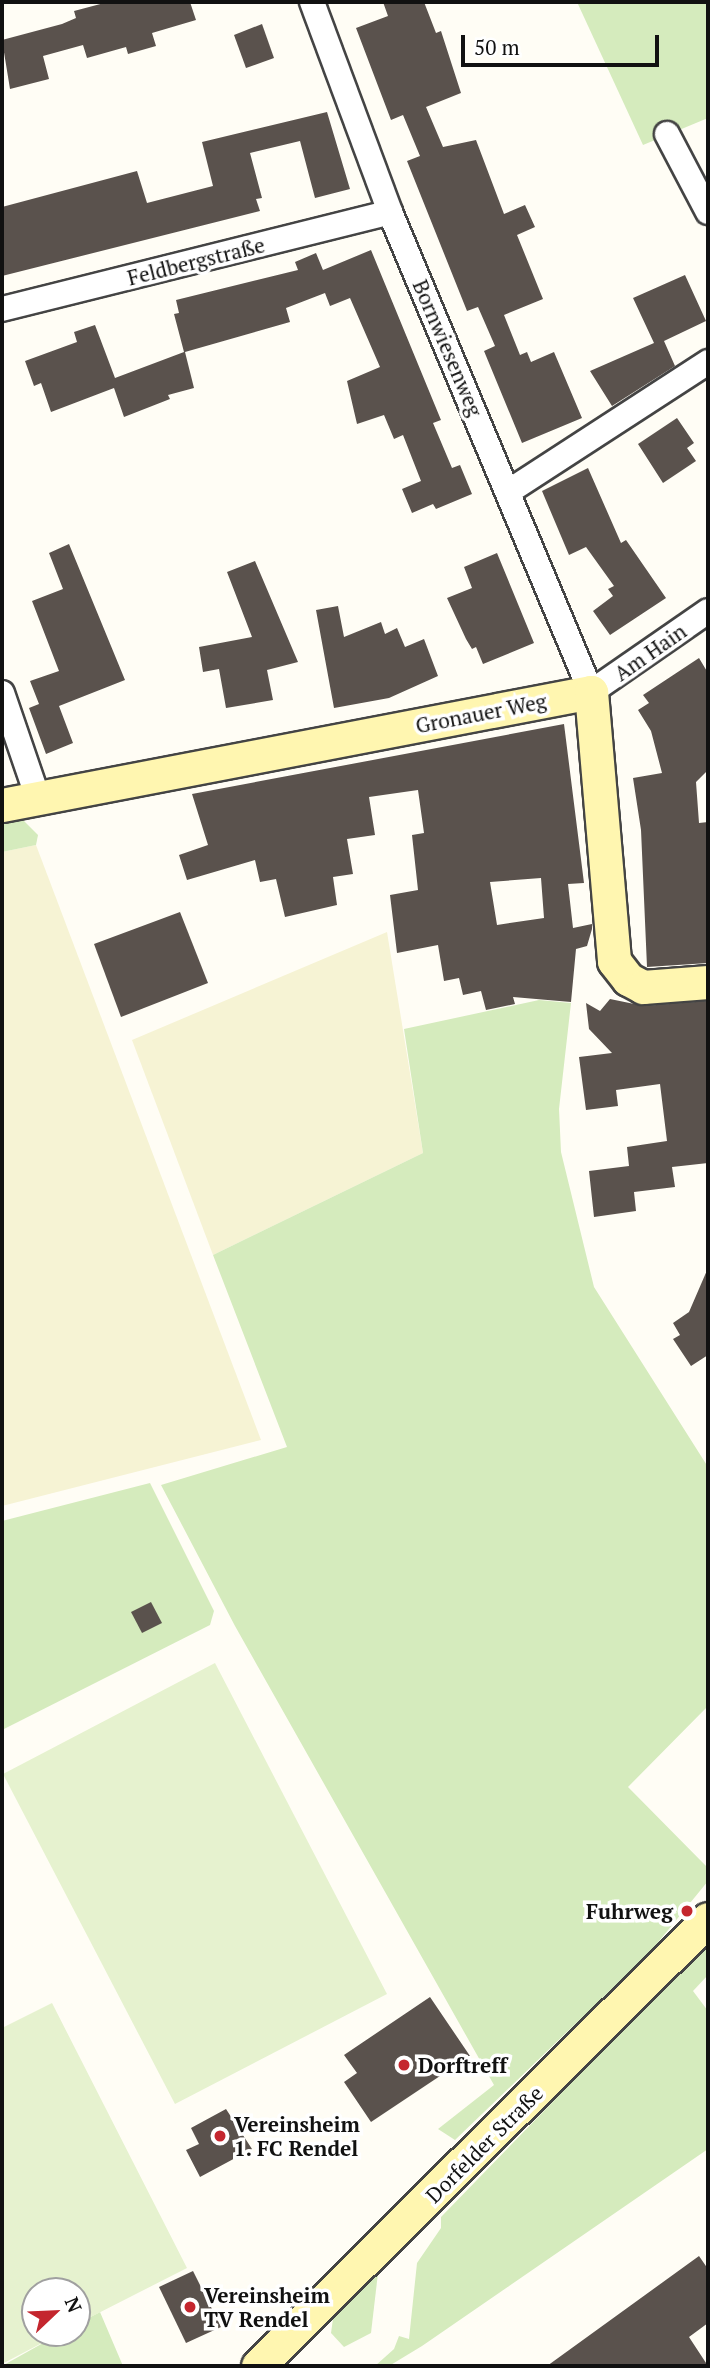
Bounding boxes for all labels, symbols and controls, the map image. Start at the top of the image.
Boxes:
scale bar [465,21,663,65]
text: 50 m [474,33,520,61]
street label: Feldbergstraße [125,232,267,290]
street label: Bornwiesenweg [408,276,488,420]
street label: Am Hain [609,618,691,686]
street label: Gronauer Weg [413,688,549,738]
place label: Fuhrweg [586,1898,673,1924]
marker: Fuhrweg [679,1903,695,1919]
place label: Dorftreff [418,2052,507,2078]
marker: Dorftreff [396,2057,412,2073]
street label: Dorfelder Straße [420,2080,548,2208]
place label: Vereinsheim 1. FC Rendel [234,2111,360,2161]
marker: Vereinsheim 1. FC Rendel [212,2128,228,2144]
north arrow [21,2277,91,2347]
place label: Vereinsheim TV Rendel [204,2282,330,2332]
text: N [60,2293,88,2316]
marker: Vereinsheim TV Rendel [182,2299,198,2315]

